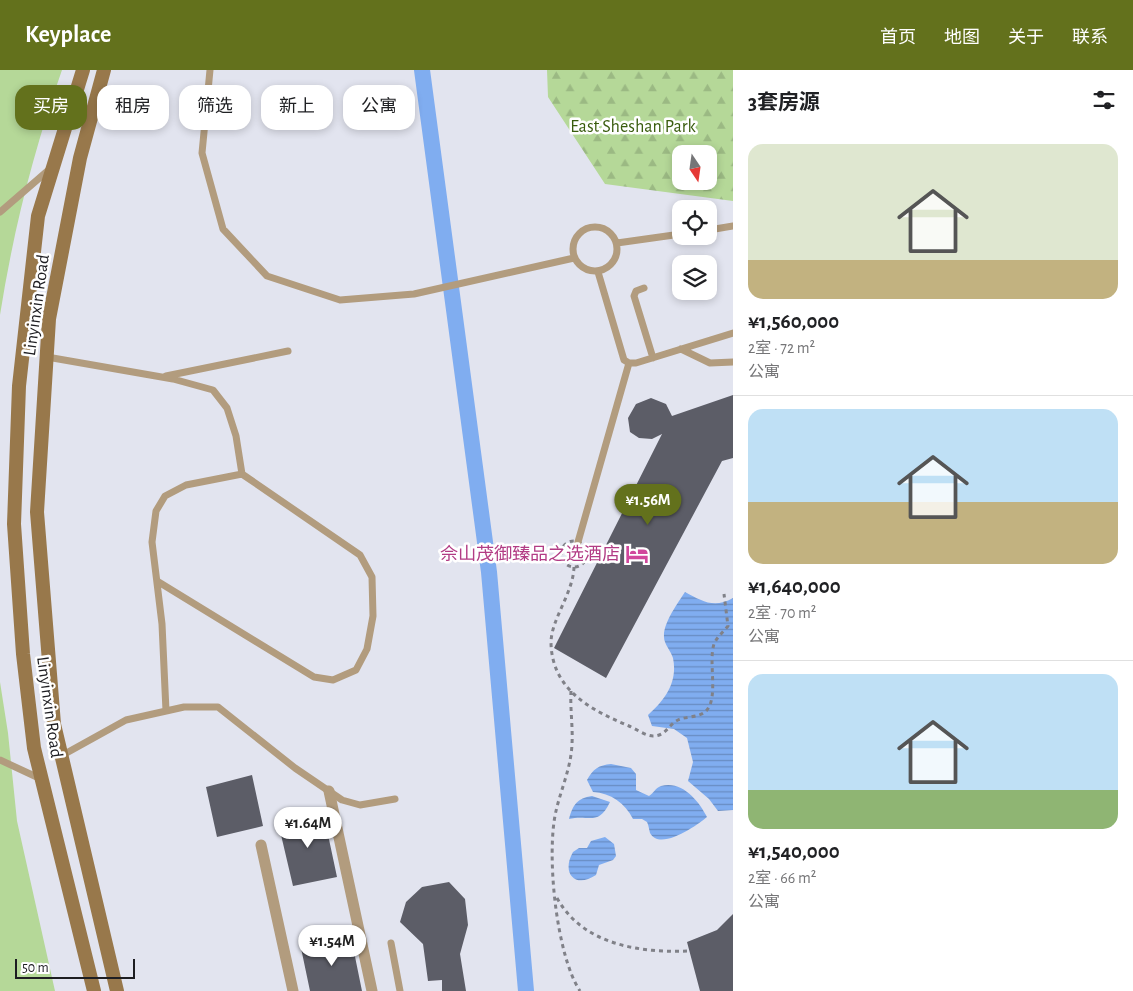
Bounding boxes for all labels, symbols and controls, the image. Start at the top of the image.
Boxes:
text: Keyplace [25,23,111,47]
text: 首页 [880,29,916,47]
text: 地图 [944,29,980,47]
text: 关于 [1008,29,1044,47]
text: 联系 [1072,29,1108,47]
chip: 买房 [15,85,87,130]
chip: 租房 [97,85,169,130]
chip: 筛选 [179,85,251,130]
chip: 新上 [261,85,333,130]
chip: 公寓 [343,85,415,130]
icon: filters [1090,86,1118,114]
text: 3套房源 [748,92,820,113]
park label: East Sheshan Park [570,118,697,136]
north arrow [672,145,718,190]
map controls [672,145,717,300]
icon: home [888,176,978,266]
button: locate [672,200,717,245]
street label: Linyinxin Road [21,253,53,357]
button: layers [672,255,717,300]
text: ¥1,560,000 [748,311,839,332]
text: 2室 · 72 m² [748,340,815,356]
text: 公寓 [748,364,780,380]
icon: home [888,442,978,532]
pin: ¥1.56M [607,484,689,526]
text: ¥1.56M [625,492,671,508]
hotel icon: 佘山茂御臻品之选酒店 [624,541,650,567]
place label: 佘山茂御臻品之选酒店 [440,544,620,564]
text: ¥1,640,000 [748,576,841,597]
text: 2室 · 70 m² [748,605,816,621]
text: 公寓 [748,629,780,645]
street label: Linyinxin Road [33,655,65,759]
icon: home [888,707,978,797]
pin: ¥1.64M [267,806,349,849]
text: ¥1.64M [285,815,331,831]
text: ¥1,540,000 [748,841,840,862]
text: 2室 · 66 m² [748,870,816,886]
text: 公寓 [748,894,780,910]
pin: ¥1.54M [291,924,373,967]
text: ¥1.54M [309,933,355,949]
scale bar [15,956,135,979]
text: 50 m [22,961,49,975]

